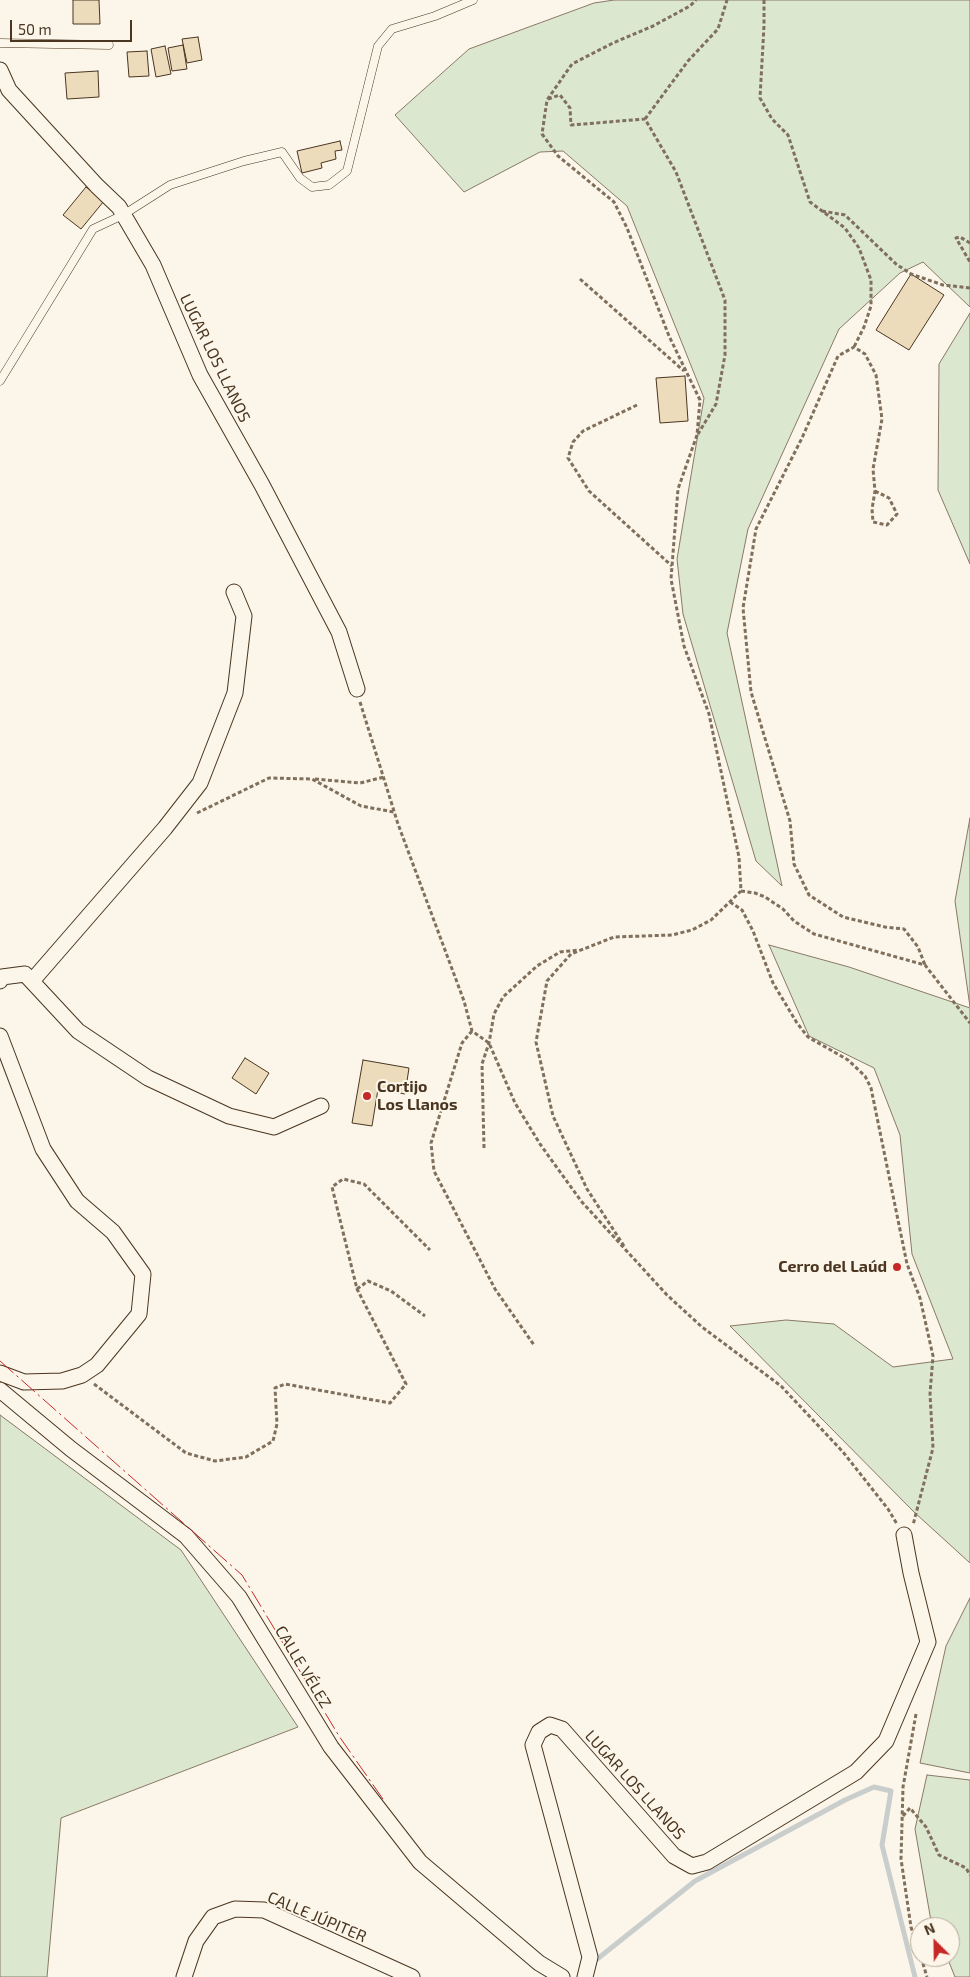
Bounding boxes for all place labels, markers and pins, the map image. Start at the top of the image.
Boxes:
place label: Cortijo Los Llanos [377,1077,457,1115]
marker: Cortijo Los Llanos [361,1090,373,1102]
place label: Cerro del Laúd [778,1257,887,1277]
marker: Cerro del Laúd [891,1261,903,1273]

